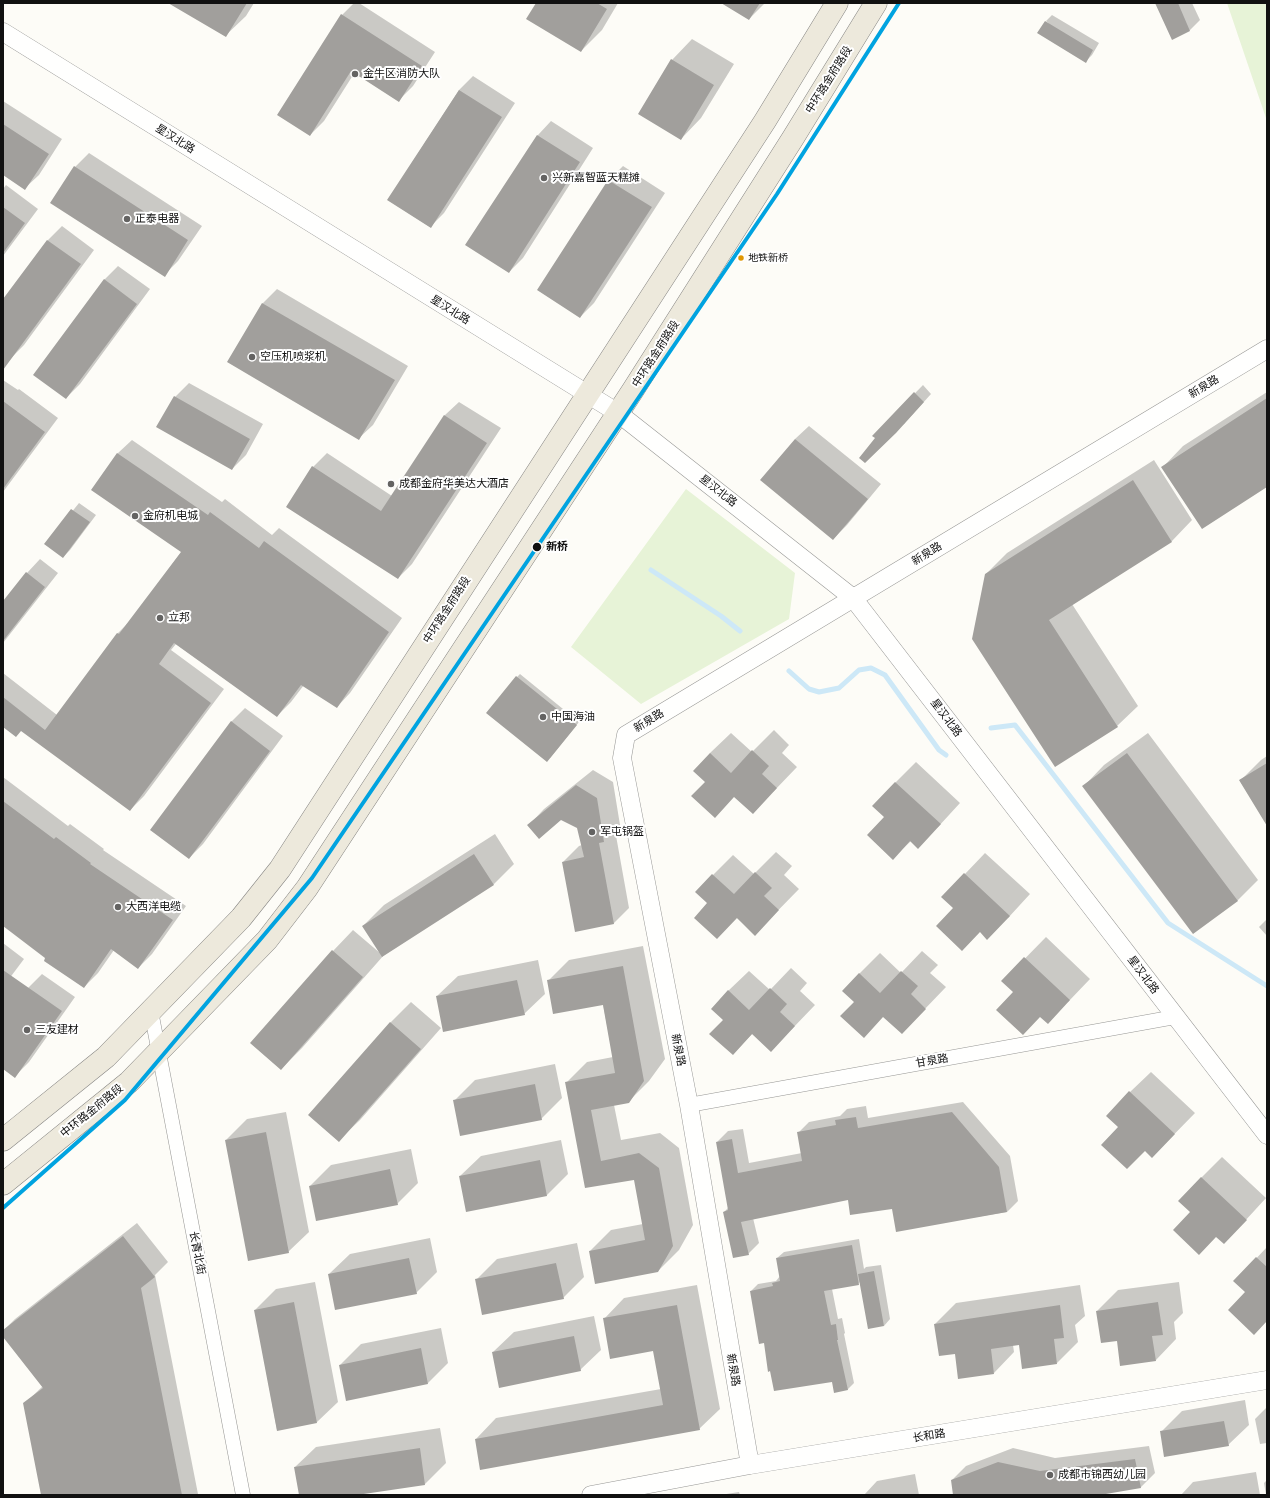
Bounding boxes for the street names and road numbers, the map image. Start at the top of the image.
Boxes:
street label: 中环路金府路段 [803,44,855,116]
street label: 星汉北路 [153,122,197,156]
street label: 星汉北路 [428,293,472,327]
street label: 中环路金府路段 [629,318,683,390]
street label: 新泉路 [1186,373,1222,401]
street label: 星汉北路 [697,472,739,510]
street label: 新泉路 [909,540,945,568]
street label: 中环路金府路段 [420,574,474,646]
street label: 星汉北路 [927,696,965,740]
street label: 新泉路 [631,707,667,735]
street label: 星汉北路 [1124,953,1162,997]
street label: 新泉路 [668,1033,688,1067]
street label: 甘泉路 [915,1052,949,1070]
street label: 中环路金府路段 [58,1082,126,1140]
street label: 长青北街 [186,1230,208,1276]
street label: 新泉路 [724,1353,742,1387]
street label: 长和路 [912,1427,946,1445]

